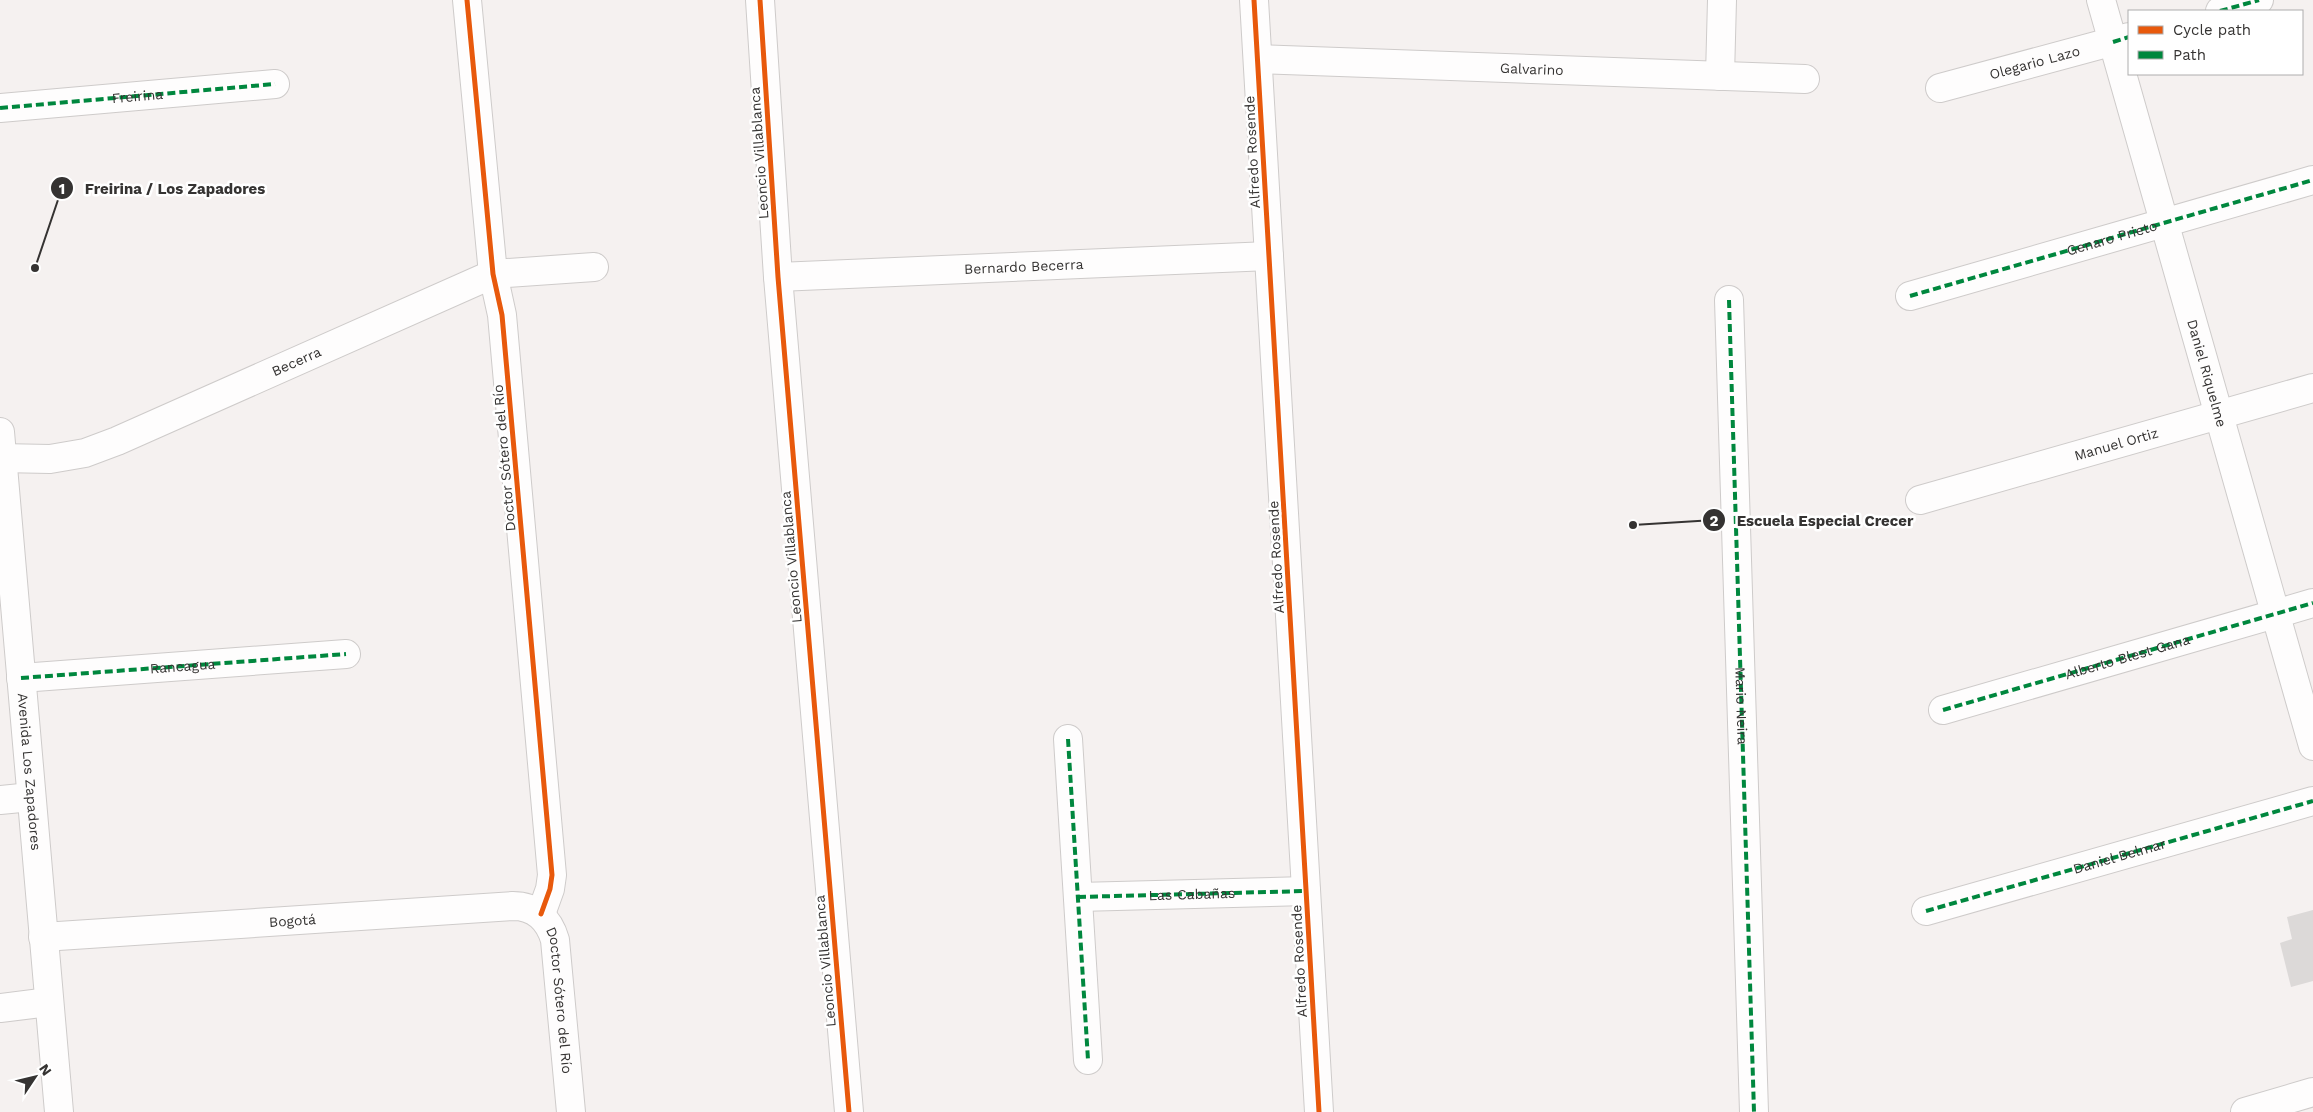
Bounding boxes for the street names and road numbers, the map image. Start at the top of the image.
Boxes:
street label: Olegario Lazo [1988,43,2082,82]
street label: Galvarino [1500,60,1564,78]
street label: Freirina [111,86,164,106]
street label: Leoncio Villablanca [746,86,772,220]
street label: Alfredo Rosende [1241,95,1263,209]
street label: Genaro Prieto [2065,217,2159,259]
street label: Bernardo Becerra [964,256,1084,277]
street label: Daniel Riquelme [2184,317,2230,429]
street label: Becerra [269,343,324,379]
street label: Doctor Sótero del Río [490,384,518,532]
street label: Manuel Ortiz [2072,425,2160,464]
street label: Leoncio Villablanca [777,490,805,624]
street label: Alfredo Rosende [1265,500,1287,614]
street label: Alberto Blest Gana [2063,631,2192,682]
street label: Rancagua [149,656,216,676]
street label: Mario Neira [1732,667,1751,745]
street label: Avenida Los Zapadores [15,692,44,851]
street label: Daniel Belmar [2071,835,2168,877]
street label: Las Cabañas [1148,885,1236,903]
street label: Leoncio Villablanca [811,894,839,1028]
street label: Alfredo Rosende [1288,904,1310,1018]
street label: Bogotá [268,911,317,930]
street label: Doctor Sótero del Río [543,924,575,1074]

